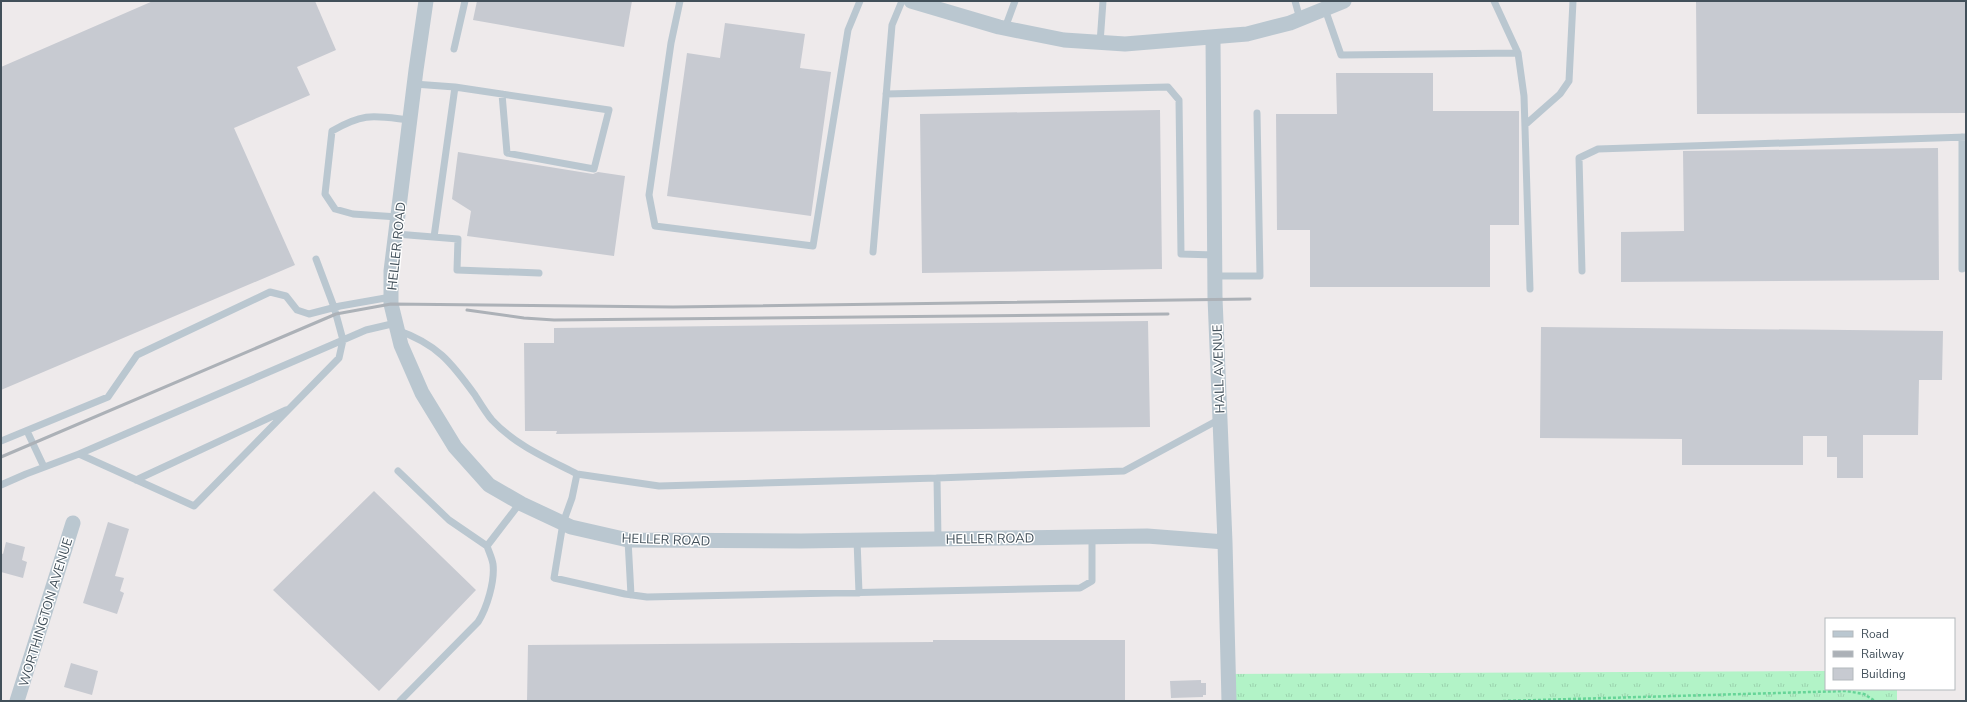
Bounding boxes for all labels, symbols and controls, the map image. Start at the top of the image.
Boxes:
street label: HELLER ROAD [383,201,411,291]
street label: HALL AVENUE [1208,324,1230,414]
street label: HELLER ROAD [621,529,711,551]
street label: HELLER ROAD [945,529,1035,549]
street label: WORTHINGTON AVENUE [15,536,77,689]
legend [1825,618,1955,690]
text: Road [1861,626,1889,642]
text: Railway [1861,646,1905,662]
text: Building [1861,666,1906,682]

